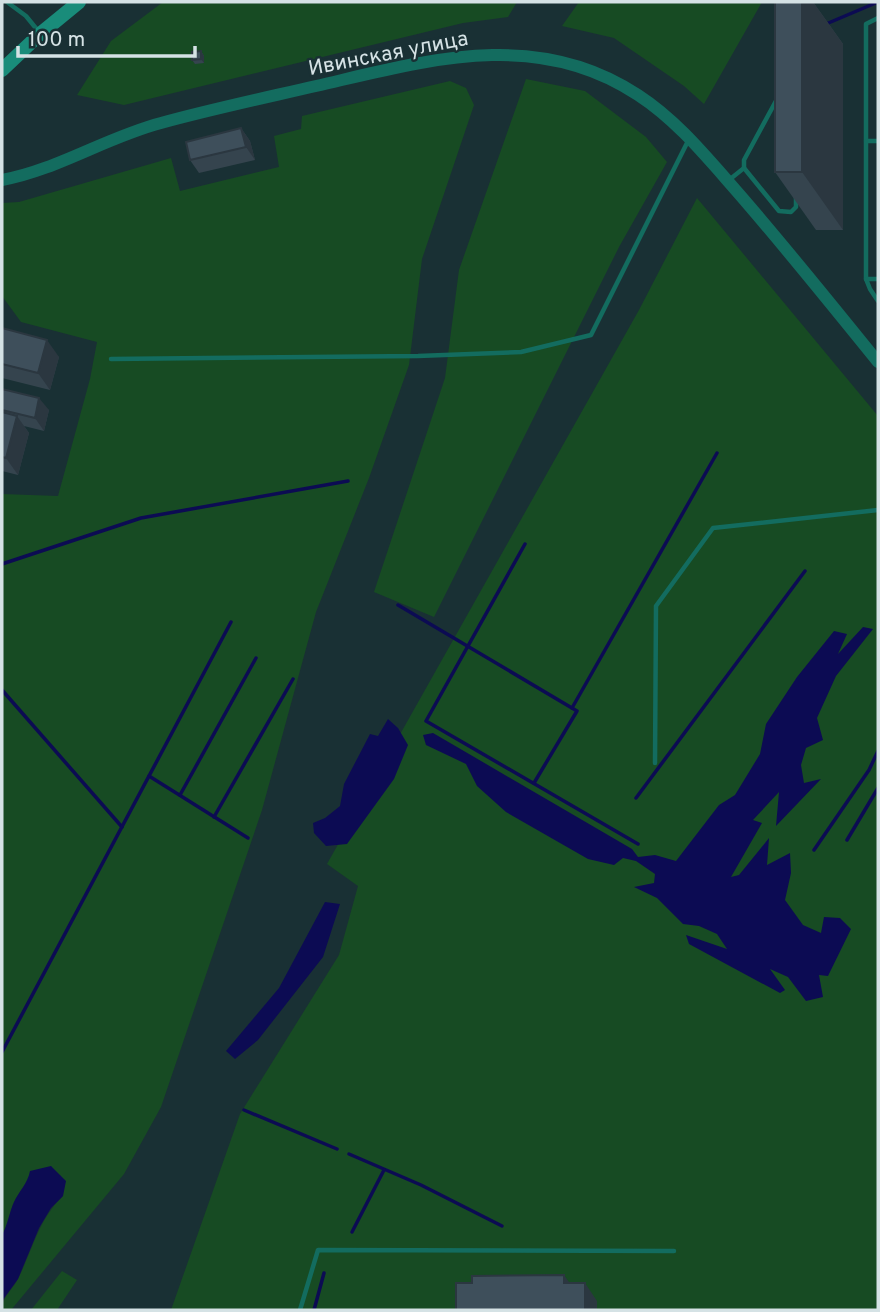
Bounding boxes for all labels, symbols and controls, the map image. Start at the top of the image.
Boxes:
scale bar [18,14,194,58]
street label: Ивинская улица [306,26,471,83]
text: 100 m [28,27,85,54]

